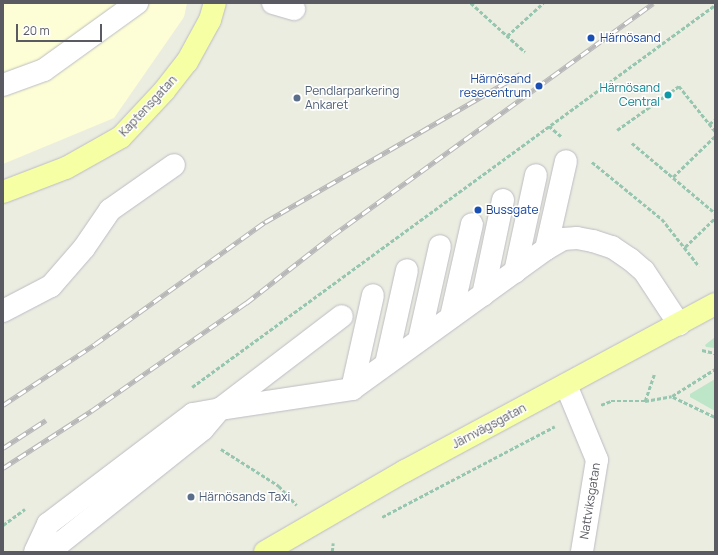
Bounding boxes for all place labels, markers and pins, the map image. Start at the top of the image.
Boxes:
place label: Härnösand [600,31,660,45]
marker: Härnösand [585,32,597,44]
place label: Härnösand resecentrum [460,72,531,100]
marker: Härnösand resecentrum [534,81,544,91]
place label: Härnösand Central [600,81,660,109]
place label: Pendlarparkering Ankaret [305,84,399,112]
marker: Härnösand Central [663,90,673,100]
marker: Pendlarparkering Ankaret [292,93,302,103]
place label: Bussgate [486,203,538,217]
marker: Bussgate [473,205,483,215]
place label: Härnösands Taxi [199,490,290,504]
marker: Härnösands Taxi [186,492,196,502]

